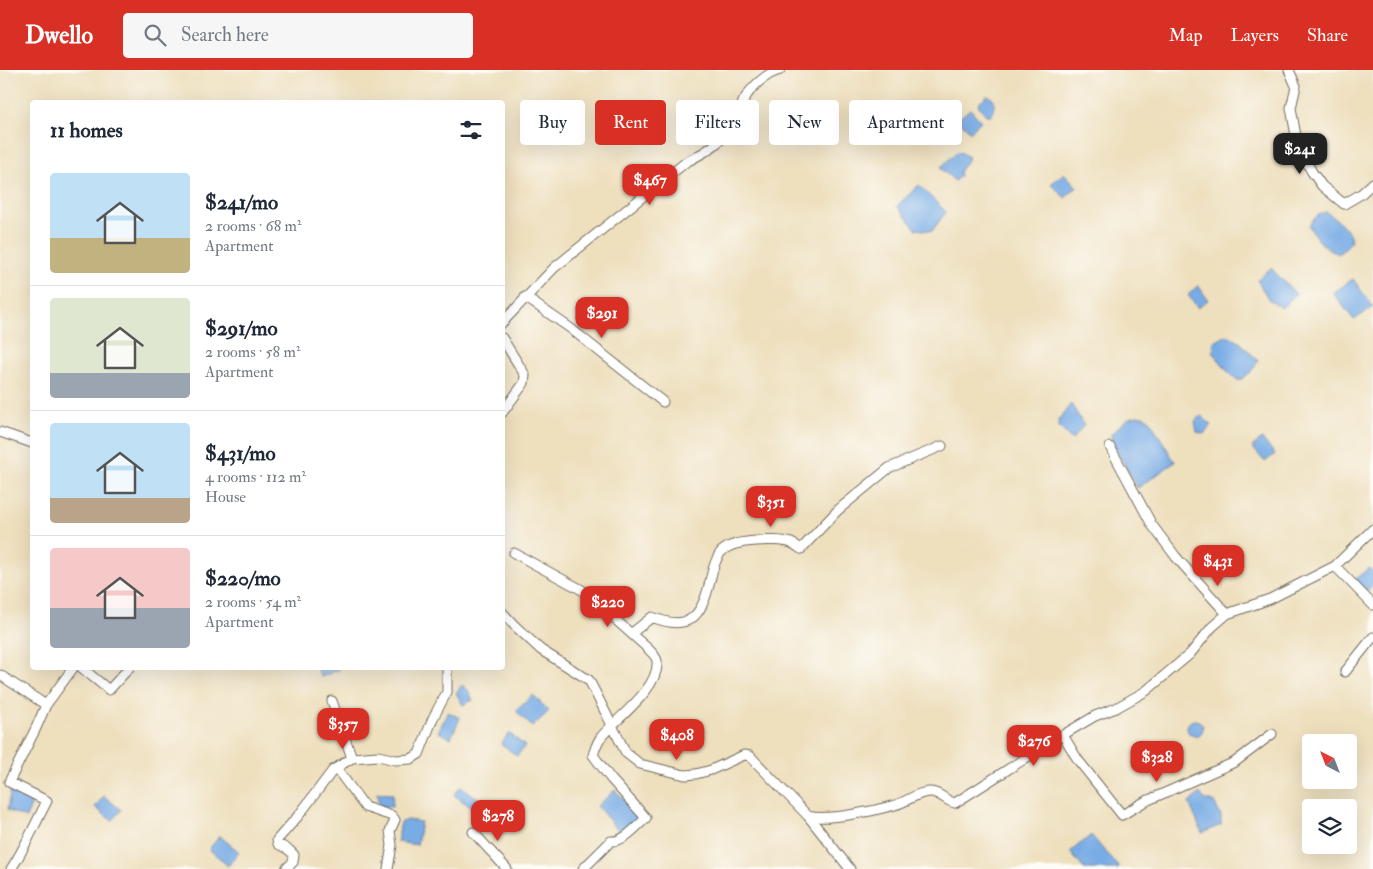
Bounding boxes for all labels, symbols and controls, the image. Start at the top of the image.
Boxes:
search box [123,13,473,58]
text: Dwello [25,20,93,51]
icon: search [141,21,169,49]
text: Search here [181,23,269,47]
text: Map [1169,24,1203,47]
text: Layers [1231,24,1279,47]
text: Share [1307,24,1348,47]
chip: Buy [520,100,585,145]
chip: Rent [595,100,666,145]
chip: Filters [676,100,759,145]
chip: New [769,100,839,145]
chip: Apartment [849,100,962,145]
icon: filters [457,116,485,144]
text: 11 homes [50,117,123,144]
pin: $241 [1270,132,1330,175]
text: $241 [1284,139,1316,159]
pin: $467 [620,164,680,206]
text: $467 [633,170,667,190]
text: $241/mo [205,189,278,216]
icon: home [90,193,150,253]
text: 2 rooms · 68 m² [205,216,301,236]
text: Apartment [205,236,273,256]
pin: $291 [572,296,632,339]
text: $291 [586,303,618,323]
text: $291/mo [205,315,278,342]
icon: home [90,318,150,378]
text: 2 rooms · 58 m² [205,342,300,362]
text: Apartment [205,362,273,382]
text: $431/mo [205,440,276,467]
icon: home [90,443,150,503]
text: 4 rooms · 112 m² [205,467,306,487]
pin: $351 [741,486,801,528]
text: House [205,487,246,507]
text: $351 [757,492,785,512]
pin: $431 [1188,544,1248,587]
text: $431 [1203,551,1233,571]
text: $220/mo [205,565,281,592]
icon: home [90,568,150,628]
pin: $220 [578,586,638,628]
text: 2 rooms · 54 m² [205,592,301,612]
text: $220 [591,592,625,612]
text: Apartment [205,612,273,632]
pin: $357 [313,708,373,750]
text: $357 [328,714,358,734]
pin: $408 [647,718,707,761]
pin: $276 [1004,724,1064,767]
text: $408 [660,725,694,745]
text: $276 [1018,731,1050,751]
north arrow [1302,734,1358,789]
map controls [1302,734,1357,854]
pin: $328 [1127,740,1187,783]
text: $328 [1142,747,1172,767]
button: layers [1302,799,1357,854]
pin: $278 [468,800,528,842]
text: $278 [482,806,514,826]

